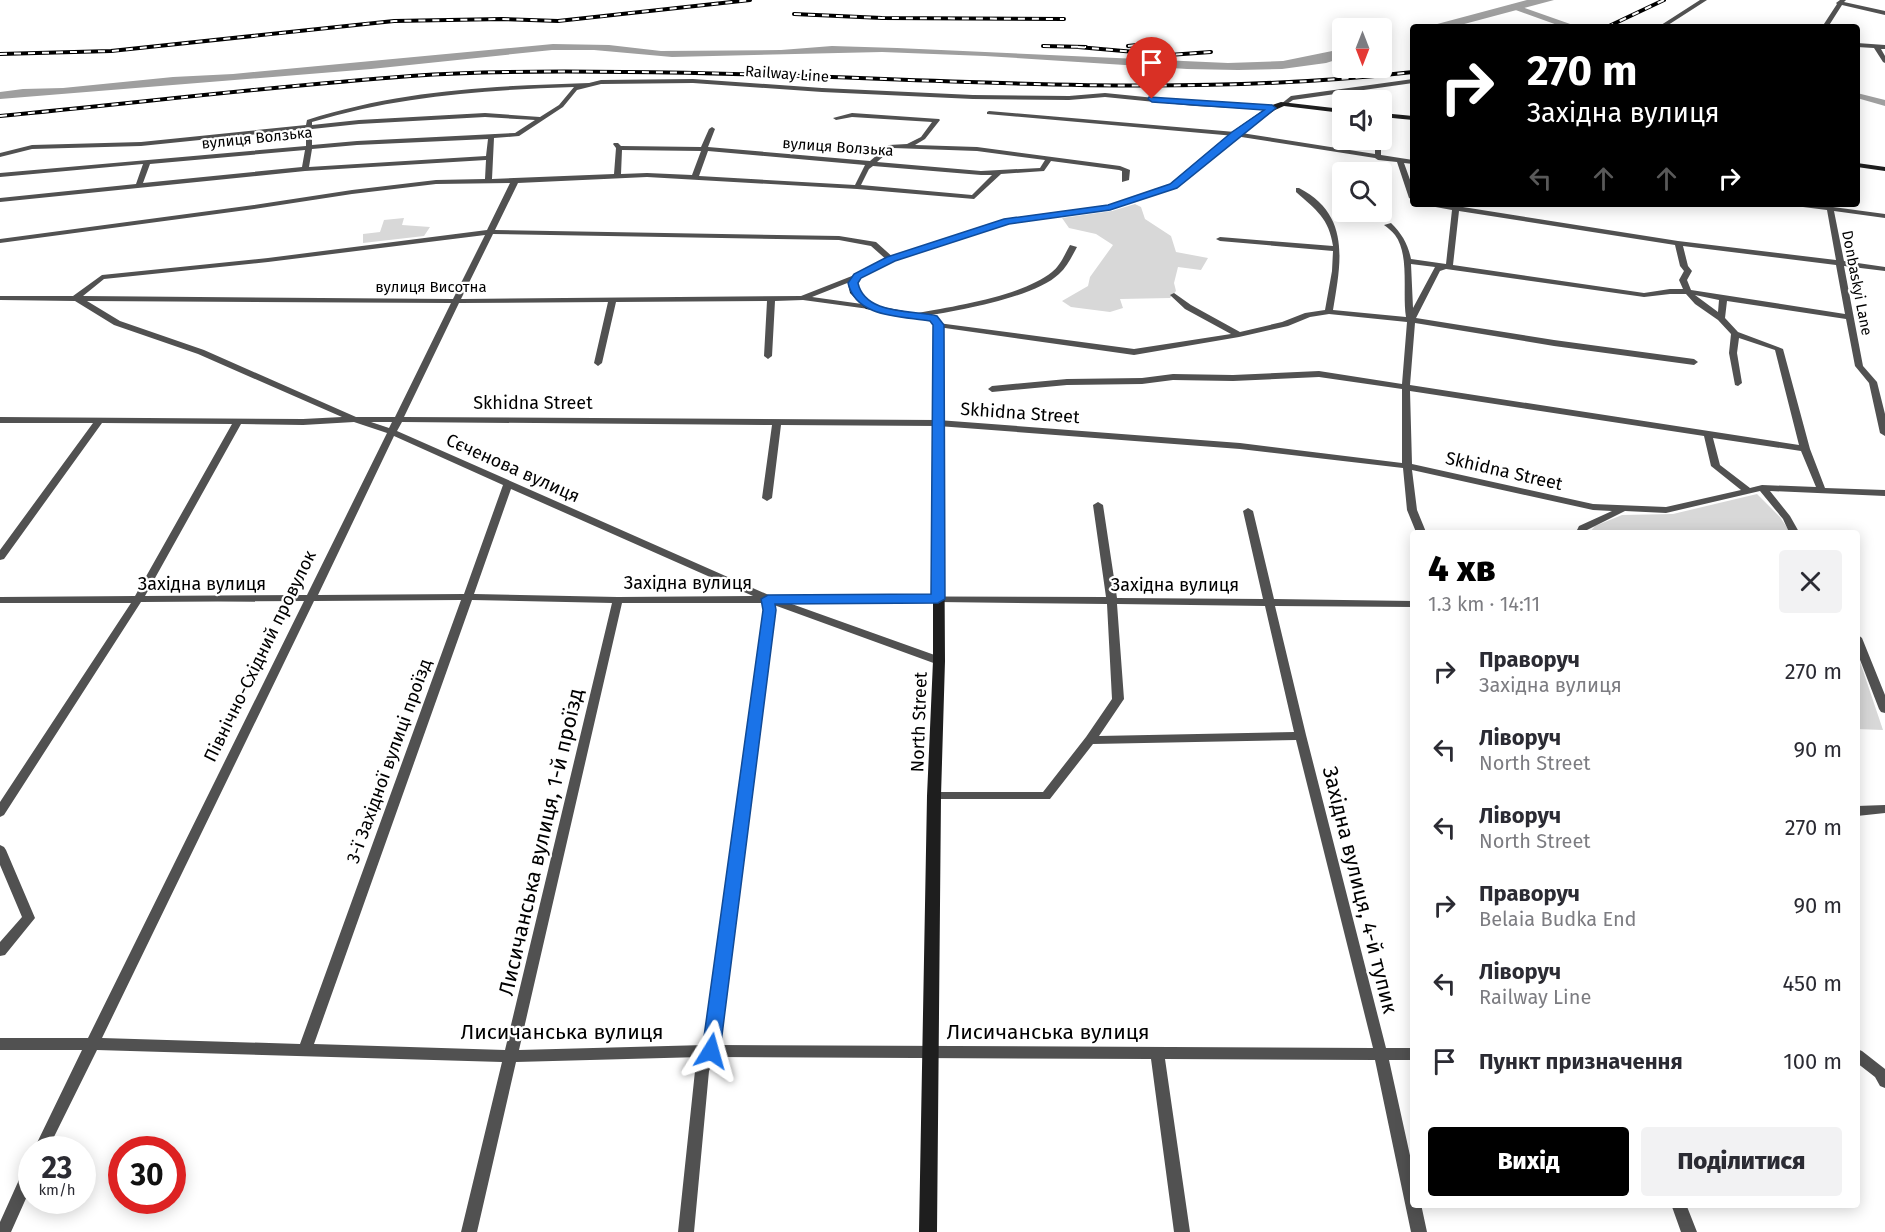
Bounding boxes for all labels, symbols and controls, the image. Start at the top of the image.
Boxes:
north arrow [1332,18,1392,78]
map controls [1332,18,1392,222]
pin [1126,37,1177,99]
icon: arrive [1135,46,1168,79]
text: 270 m [1527,46,1638,96]
icon: right [1428,48,1506,126]
street label: Railway Line [744,62,830,86]
button: sound [1332,90,1392,150]
text: Західна вулиця [1527,97,1720,129]
street label: вулиця Волзька [201,123,313,153]
street label: вулиця Волзька [782,134,894,160]
button: search [1332,162,1392,222]
icon: left [1524,162,1557,195]
icon: ahead [1587,162,1620,195]
icon: ahead [1650,162,1683,195]
icon: right [1713,162,1746,195]
street label: Donbaskyi Lane [1838,229,1876,337]
street label: вулиця Висотна [375,278,487,296]
street label: Skhidna Street [473,392,593,414]
street label: Skhidna Street [960,398,1081,428]
street label: Сєченова вулиця [443,429,583,507]
street label: Skhidna Street [1443,447,1565,495]
street label: Північно-Східний провулок [199,546,321,765]
text: 4 хв [1428,547,1496,591]
button: close [1779,550,1842,613]
street label: Західна вулиця [624,572,752,594]
street label: Західна вулиця [138,573,266,595]
street label: Західна вулиця [1111,574,1239,596]
text: 1.3 km · 14:11 [1428,592,1540,616]
text: Праворуч [1479,646,1580,673]
icon: right [1428,655,1461,688]
street label: 3-ї Західної вулиці проїзд [342,656,436,866]
text: 270 m [1785,658,1842,685]
street label: North Street [906,671,932,773]
text: Західна вулиця [1479,673,1622,697]
street label: Лисичанська вулиця, 1-й проїзд [493,686,589,998]
text: Ліворуч [1479,724,1561,751]
icon: left [1428,733,1461,766]
text: 90 m [1793,736,1842,763]
text: North Street [1479,751,1591,775]
street label: Західна вулиця, 4-й тупик [1317,764,1403,1016]
text: Ліворуч [1479,802,1561,829]
icon: left [1428,811,1461,844]
text: 270 m [1785,814,1842,841]
text: North Street [1479,829,1591,853]
text: Праворуч [1479,880,1580,907]
icon: right [1428,889,1461,922]
text: 90 m [1793,892,1842,919]
text: Belaia Budka End [1479,907,1637,931]
text: Ліворуч [1479,958,1561,985]
icon: left [1428,967,1461,1000]
text: 450 m [1783,970,1842,997]
text: Railway Line [1479,985,1591,1009]
street label: Лисичанська вулиця [460,1019,664,1045]
position arrow [679,1019,743,1083]
street label: Лисичанська вулиця [946,1019,1150,1045]
icon: arrive [1428,1045,1461,1078]
text: Пункт призначення [1479,1048,1683,1075]
text: 100 m [1783,1048,1842,1075]
button: Вихід [1428,1127,1629,1196]
button: Поділитися [1641,1127,1842,1196]
speed limit sign: 30 [108,1136,186,1214]
text: 23 [42,1150,72,1186]
text: km/h [38,1181,76,1199]

